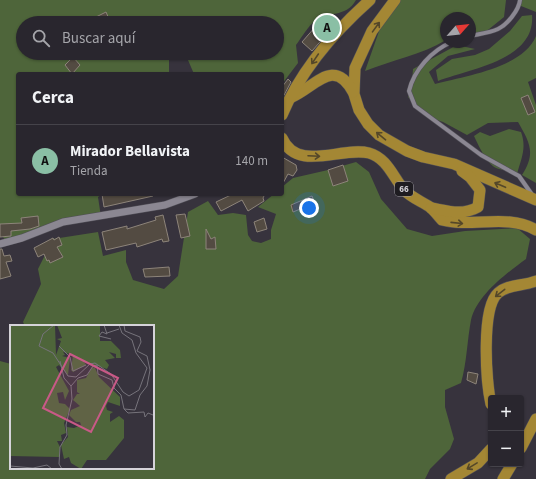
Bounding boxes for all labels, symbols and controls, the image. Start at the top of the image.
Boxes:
north arrow [440,12,476,48]
pin: A [314,13,340,43]
search box [16,16,284,60]
one-way arrow [371,22,380,33]
icon: search [30,27,52,49]
text: Buscar aquí [62,28,135,49]
one-way arrow [311,53,319,64]
text: Cerca [32,86,74,110]
one-way arrow [375,132,386,140]
text: Mirador Bellavista [70,141,190,162]
text: A [41,152,49,170]
text: 140 m [235,152,268,170]
one-way arrow [307,153,320,160]
text: Tienda [70,162,108,180]
one-way arrow [495,180,507,188]
road number: 66 [395,182,413,196]
your location [299,198,319,218]
one-way arrow [450,219,463,226]
one-way arrow [494,289,505,297]
inset map [10,325,154,469]
map controls [488,395,524,467]
button: + [488,395,524,431]
button: − [488,431,524,467]
one-way arrow [466,463,478,471]

